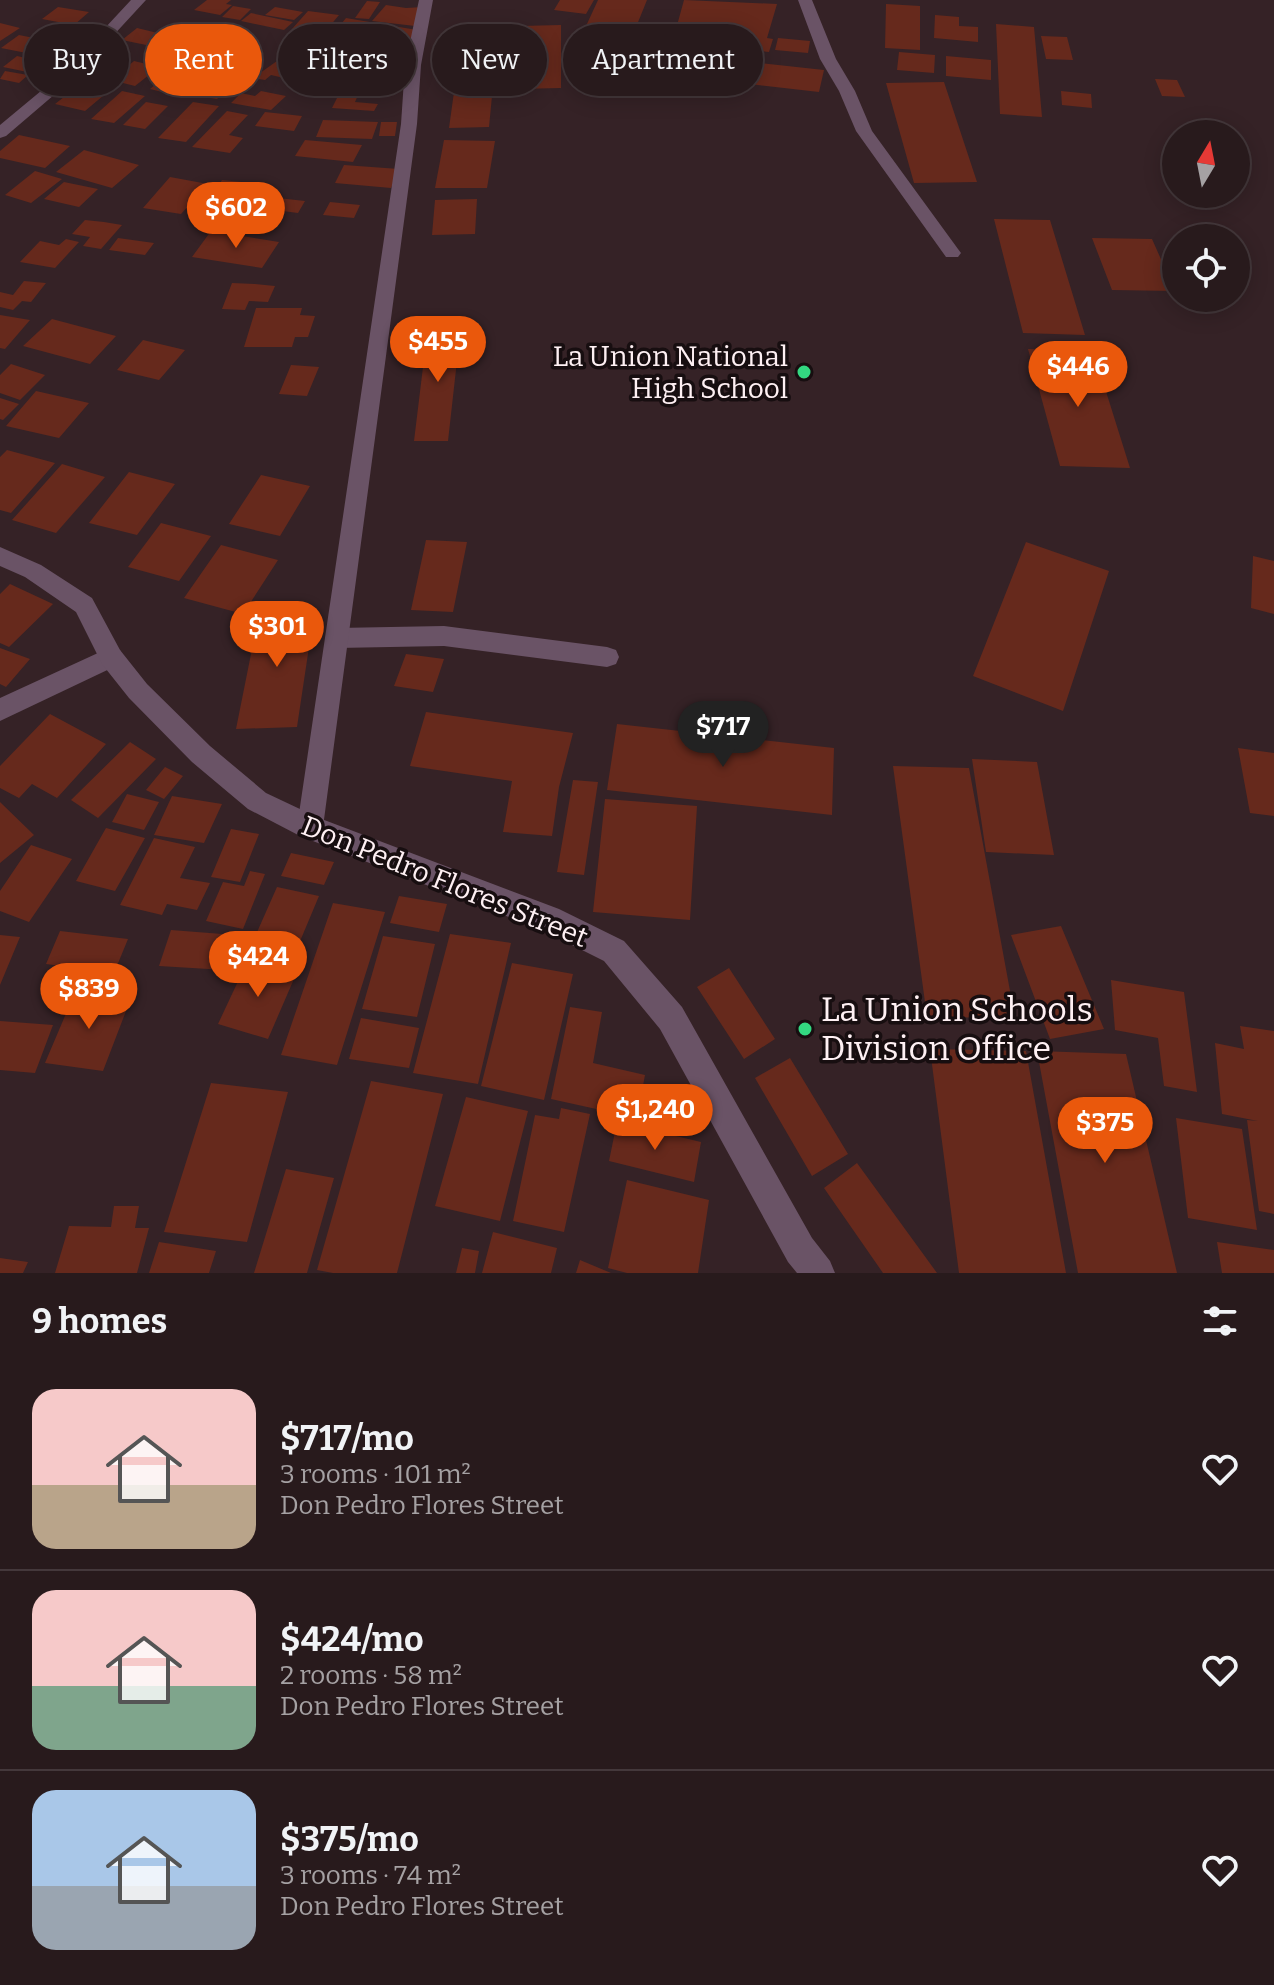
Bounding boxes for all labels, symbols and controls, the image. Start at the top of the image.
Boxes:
chip: Buy [24,24,129,96]
chip: Rent [145,24,262,96]
chip: Filters [278,24,416,96]
chip: New [432,24,547,96]
chip: Apartment [563,24,763,96]
north arrow [1162,120,1250,208]
map controls [1162,120,1250,312]
pin: $602 [189,182,283,250]
text: $602 [205,192,267,223]
button: locate [1162,224,1250,312]
pin: $455 [391,316,485,384]
text: $455 [408,326,468,357]
place label: La Union National High School [553,340,788,405]
pin: $446 [1031,341,1125,409]
text: $446 [1046,351,1110,382]
marker: La Union National High School [795,363,813,381]
pin: $301 [230,601,324,669]
text: $301 [248,611,306,642]
pin: $717 [676,701,770,769]
text: $717 [696,711,750,742]
street label: Don Pedro Flores Street [297,809,593,954]
pin: $424 [211,931,305,999]
text: $424 [227,941,289,972]
pin: $839 [42,963,136,1031]
text: $839 [58,973,120,1004]
place label: La Union Schools Division Office [821,989,1093,1069]
marker: La Union Schools Division Office [796,1020,814,1038]
pin: $1,240 [590,1084,720,1152]
text: $1,240 [615,1094,695,1125]
pin: $375 [1058,1097,1152,1165]
text: $375 [1076,1107,1134,1138]
icon: filters [1198,1299,1242,1343]
text: 9 homes [32,1301,167,1342]
text: $717/mo [280,1418,414,1459]
icon: home [96,1421,192,1517]
icon: heart [1198,1447,1242,1491]
text: 3 rooms · 101 m² [280,1459,471,1490]
text: Don Pedro Flores Street [280,1490,564,1521]
text: $424/mo [280,1619,424,1660]
icon: home [96,1622,192,1718]
icon: heart [1198,1648,1242,1692]
text: 2 rooms · 58 m² [280,1660,462,1691]
text: Don Pedro Flores Street [280,1691,564,1722]
text: $375/mo [280,1819,419,1860]
icon: home [96,1822,192,1918]
icon: heart [1198,1848,1242,1892]
text: 3 rooms · 74 m² [280,1860,461,1891]
text: Don Pedro Flores Street [280,1891,564,1922]

